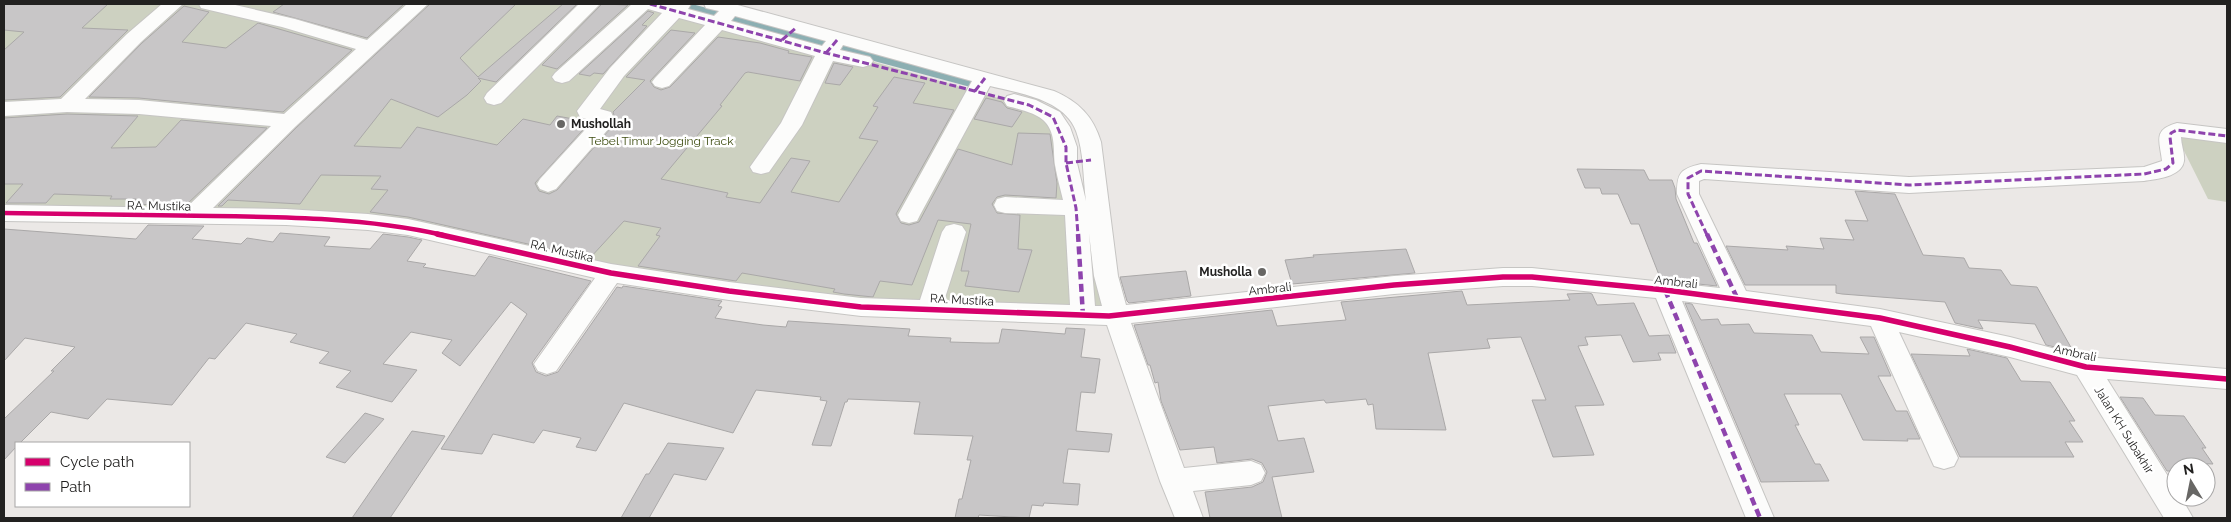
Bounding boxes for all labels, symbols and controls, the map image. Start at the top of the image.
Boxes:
place label: Mushollah [571,117,631,131]
marker: Mushollah [555,118,567,130]
park label: Tebel Timur Jogging Track [588,134,734,148]
street label: RA. Mustika [127,198,191,214]
street label: RA. Mustika [529,237,595,265]
place label: Musholla [1199,265,1252,279]
marker: Musholla [1256,266,1268,278]
street label: Ambrali [1654,273,1698,291]
street label: Ambrali [1248,280,1292,298]
street label: RA. Mustika [930,291,994,309]
street label: Ambrali [2052,342,2098,364]
street label: Jalan KH Subakhir [2092,384,2157,477]
legend [15,442,190,507]
text: Cycle path [60,453,134,471]
north arrow [2166,457,2216,507]
text: N [2182,460,2195,478]
text: Path [60,478,91,496]

